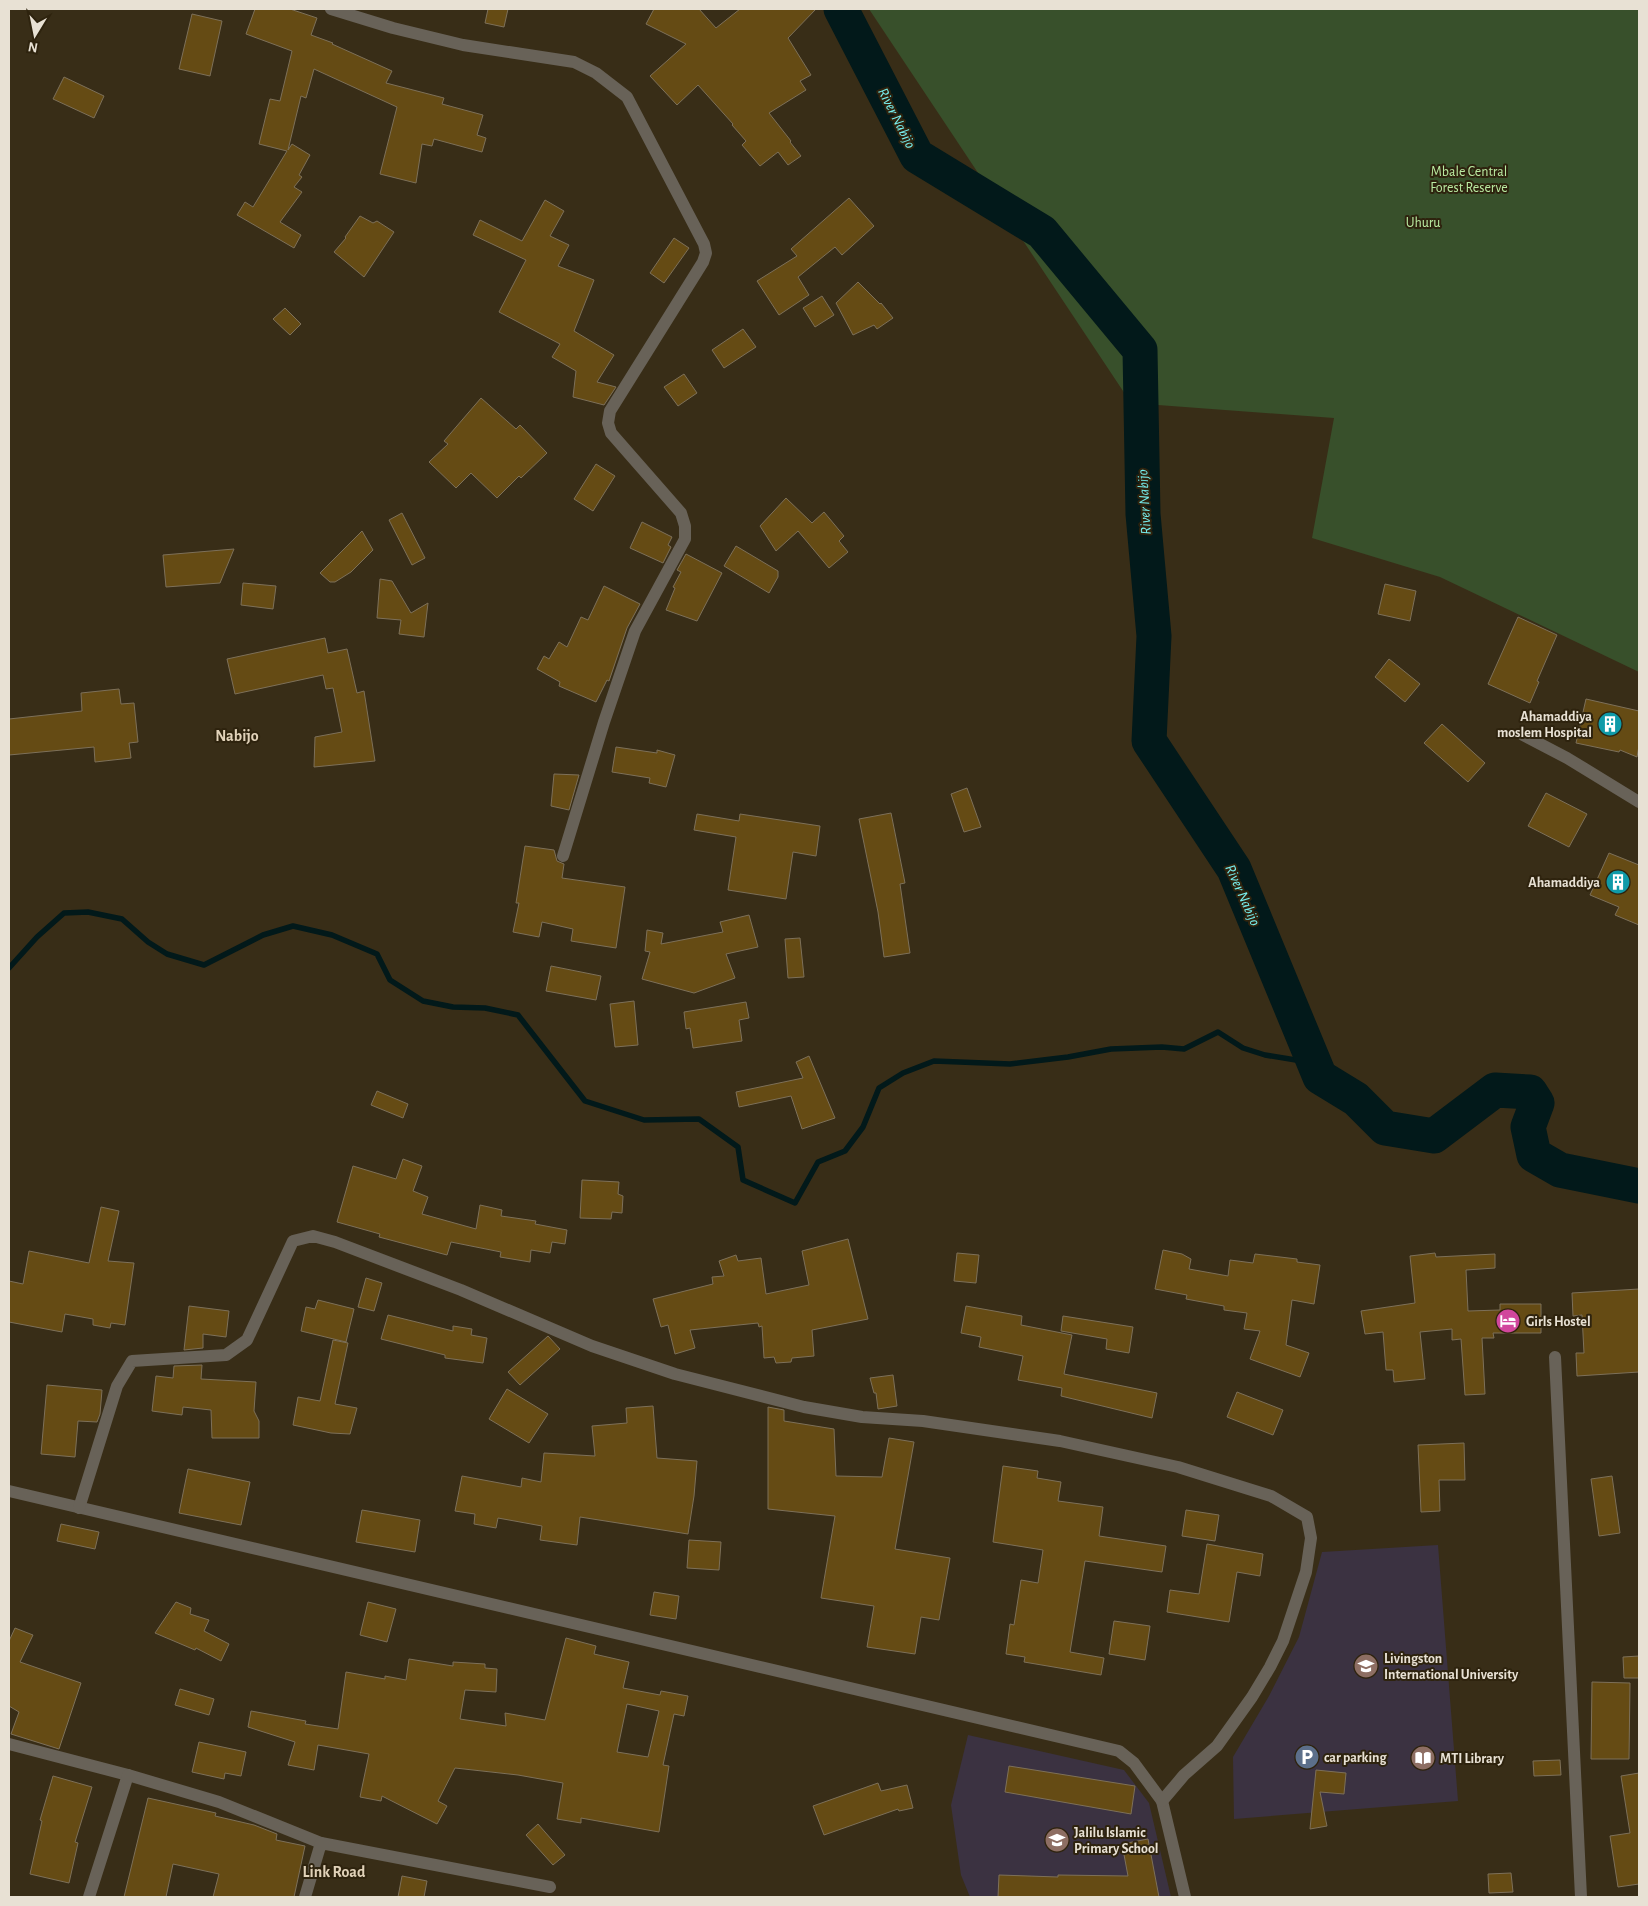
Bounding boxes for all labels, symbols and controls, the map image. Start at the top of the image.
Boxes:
north arrow [10,10,60,60]
text: N [27,39,39,55]
water label: River Nabijo [875,86,918,151]
park label: Mbale Central Forest Reserve [1430,165,1508,195]
park label: Uhuru [1406,216,1440,230]
water label: River Nabijo [1135,469,1154,535]
place label: Ahamaddiya moslem Hospital [1497,710,1592,740]
building icon: Ahamaddiya moslem Hospital [1597,711,1623,737]
district label: Nabijo [215,728,259,745]
water label: River Nabijo [1222,862,1263,928]
building icon: Ahamaddiya [1605,869,1631,895]
place label: Ahamaddiya [1528,876,1600,890]
hotel icon: Girls Hostel [1495,1308,1521,1334]
place label: Girls Hostel [1526,1315,1591,1329]
place label: Livingston International University [1384,1652,1519,1682]
school or university icon: Livingston International University [1353,1653,1379,1679]
parking icon: car parking [1294,1744,1320,1770]
library icon: MTI Library [1410,1745,1436,1771]
place label: car parking [1324,1751,1388,1765]
place label: MTI Library [1440,1752,1505,1766]
place label: Jalilu Islamic Primary School [1074,1826,1159,1856]
school or university icon: Jalilu Islamic Primary School [1044,1827,1070,1853]
district label: Link Road [303,1864,366,1880]

